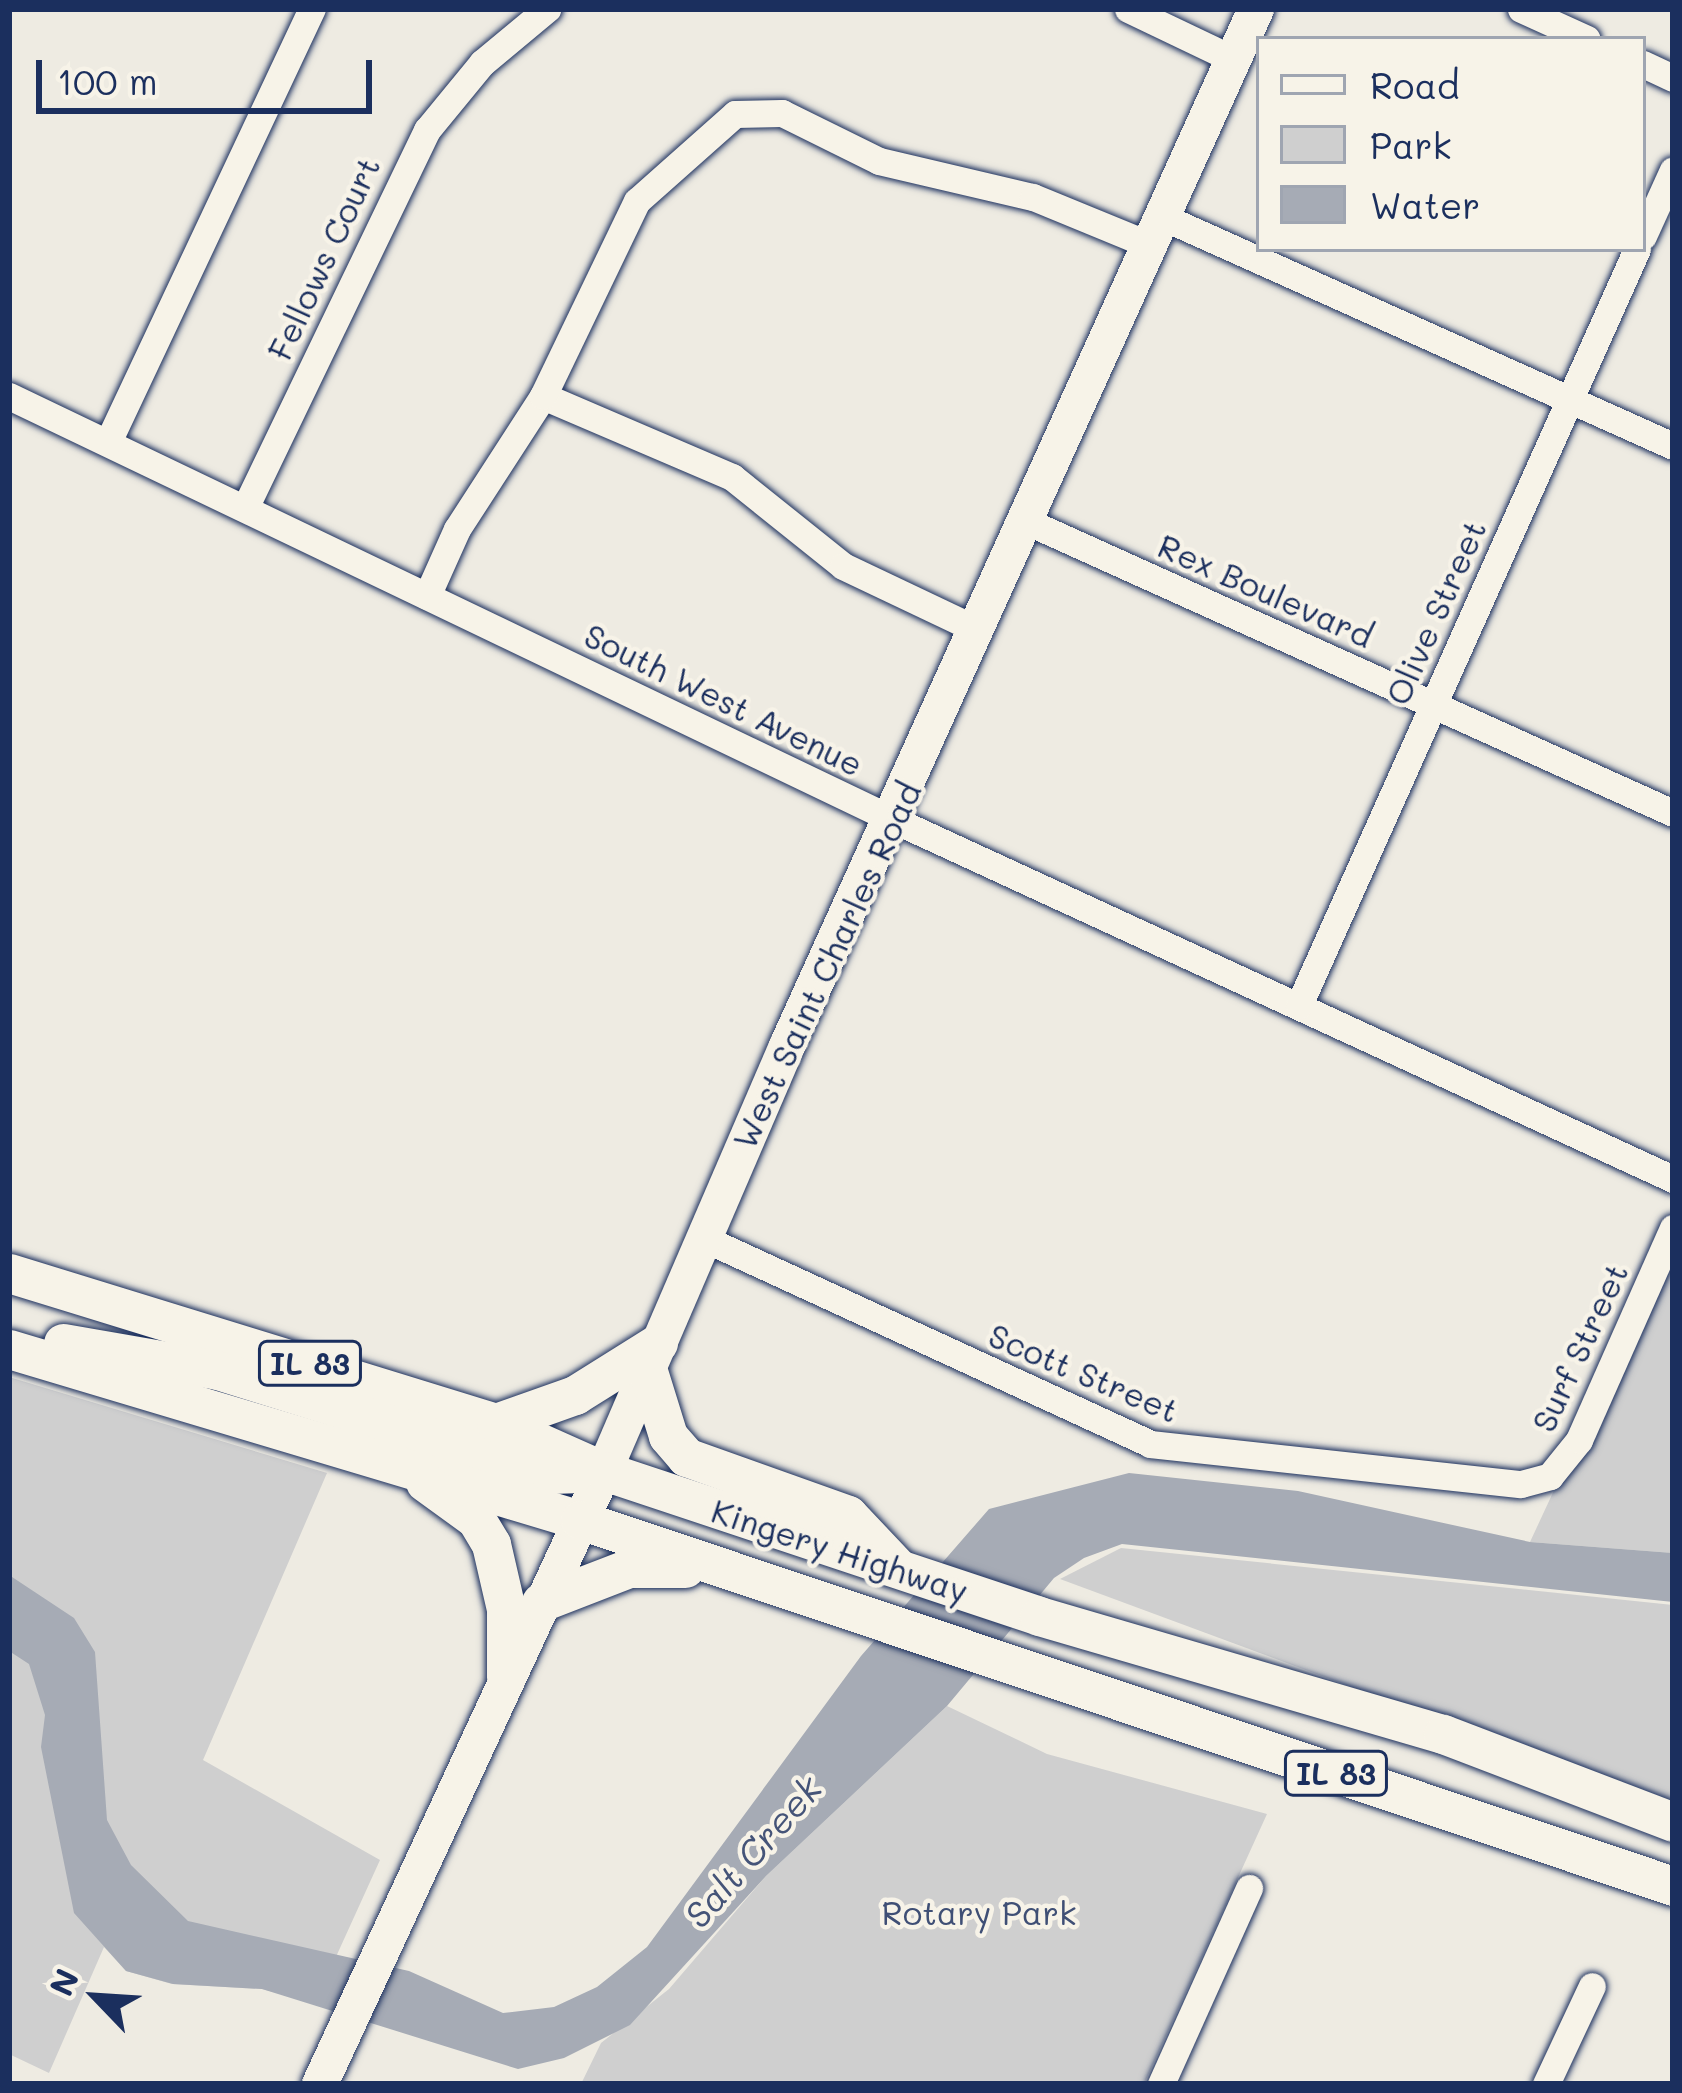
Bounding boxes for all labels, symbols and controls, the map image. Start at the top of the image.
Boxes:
scale bar [42,36,378,110]
legend [1256,36,1646,252]
text: 100 m [57,57,158,104]
text: Road [1370,61,1460,108]
text: Park [1370,121,1452,168]
street label: Fellows Court [259,150,387,366]
text: Water [1370,181,1480,228]
street label: Olive Street [1377,514,1493,710]
street label: Rex Boulevard [1152,525,1380,655]
street label: South West Avenue [578,614,870,784]
street label: West Saint Charles Road [724,775,928,1155]
street label: Surf Street [1523,1256,1635,1438]
street label: Scott Street [983,1314,1185,1430]
road number: IL 83 [256,1339,364,1387]
street label: Kingery Highway [707,1490,973,1610]
road number: IL 83 [1282,1749,1390,1797]
water label: Salt Creek [675,1766,829,1936]
park label: Rotary Park [882,1892,1076,1932]
north arrow [36,1937,156,2057]
text: N [38,1961,88,2002]

